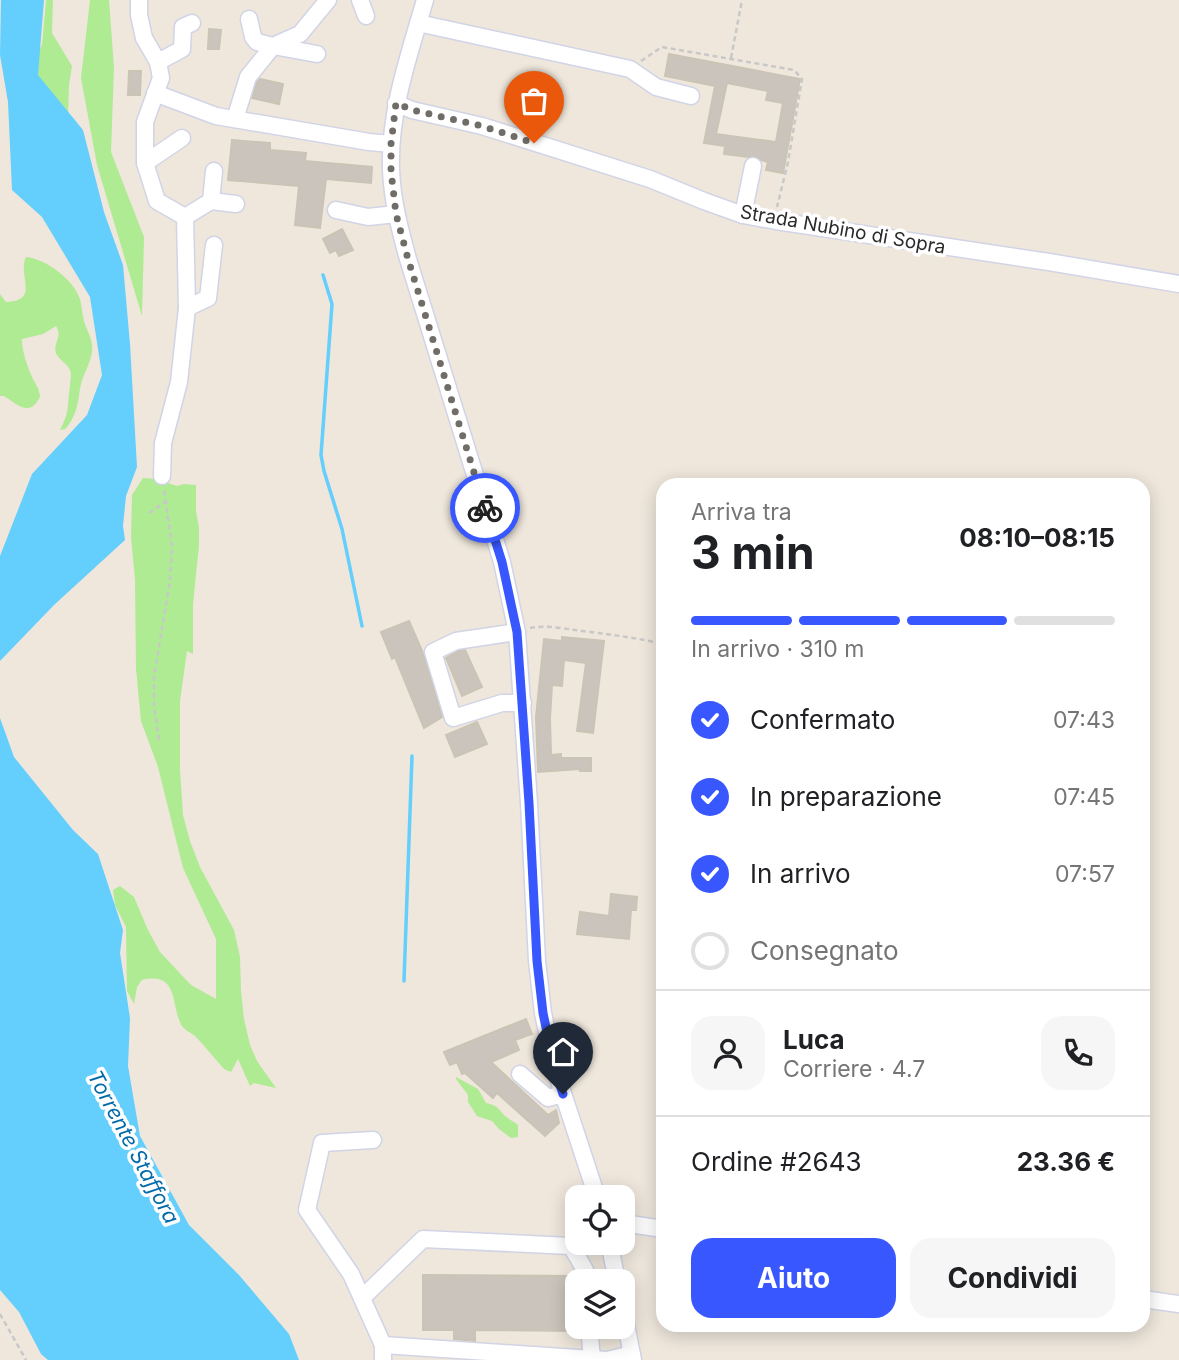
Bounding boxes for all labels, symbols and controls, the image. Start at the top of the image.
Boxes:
pin [504,71,564,143]
icon: bag [515,82,553,120]
street label: Strada Nubino di Sopra [738,200,947,259]
courier [450,473,520,543]
icon: bike [466,489,504,527]
text: Arriva tra [691,498,792,526]
text: 08:10–08:15 [959,522,1115,553]
text: 3 min [691,524,815,580]
text: In arrivo · 310 m [691,635,864,663]
icon: check [691,701,729,739]
text: Confermato [750,704,895,735]
text: 07:43 [1053,706,1115,734]
icon: check [691,778,729,816]
text: In preparazione [750,781,942,812]
text: 07:45 [1053,783,1115,811]
icon: check [691,855,729,893]
text: In arrivo [750,858,851,889]
text: 07:57 [1055,860,1115,888]
text: Consegnato [750,935,899,966]
button: person [691,1016,765,1090]
button: phone [1041,1016,1115,1090]
pin [533,1022,593,1094]
text: Luca [783,1024,845,1055]
icon: home [544,1033,582,1071]
text: Corriere · 4.7 [783,1055,925,1083]
water label: Torrente Staffora [83,1066,184,1228]
text: Ordine #2643 [691,1146,862,1177]
text: 23.36 € [1017,1146,1115,1177]
map controls [565,1185,635,1339]
button: locate [565,1185,635,1255]
button: Aiuto [691,1238,896,1318]
button: Condividi [910,1238,1115,1318]
button: layers [565,1269,635,1339]

